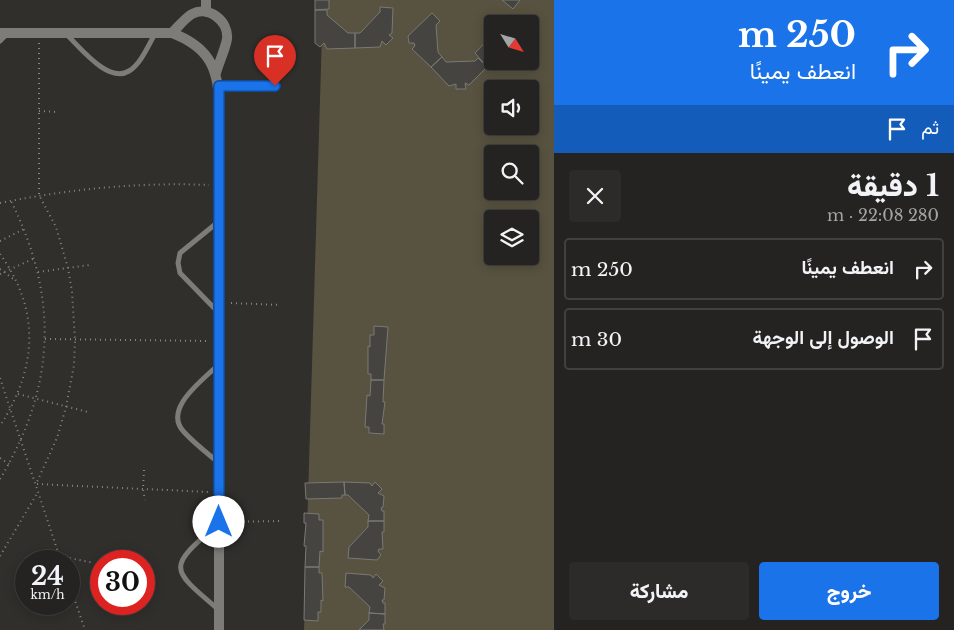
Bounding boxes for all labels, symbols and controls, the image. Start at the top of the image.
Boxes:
text: 250 m [738,13,856,56]
north arrow [484,15,539,70]
map controls [484,15,539,265]
icon: right [874,20,939,85]
pin [254,35,296,86]
icon: arrive [261,42,289,70]
text: انعطف يمينًا [750,58,856,85]
button: sound [484,80,539,135]
icon: arrive [883,115,911,143]
text: ثم [921,116,939,139]
button: search [484,145,539,200]
text: 1 دقيقة [847,167,939,204]
button: close [569,170,621,222]
text: 280 m · 22:08 [827,205,939,225]
button: layers [484,210,539,265]
icon: right [909,255,937,283]
text: انعطف يمينًا [801,256,894,279]
text: 250 m [571,258,633,281]
icon: arrive [909,325,937,353]
text: الوصول إلى الوجهة [753,326,894,349]
text: 30 m [571,328,622,351]
position arrow [192,495,244,547]
speed limit sign: 30 [90,550,155,615]
text: 24 [31,561,64,592]
button: مشاركة [569,562,749,620]
button: خروج [759,562,939,620]
text: km/h [30,587,65,602]

